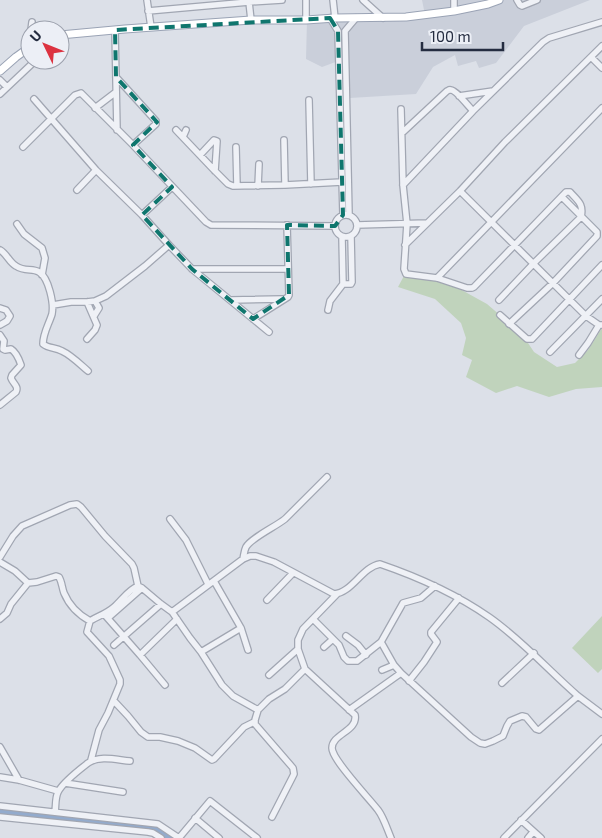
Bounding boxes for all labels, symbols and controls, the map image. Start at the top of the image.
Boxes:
north arrow [20,20,70,70]
scale bar [422,20,503,52]
text: U [26,26,45,45]
text: 100 m [430,27,471,45]

